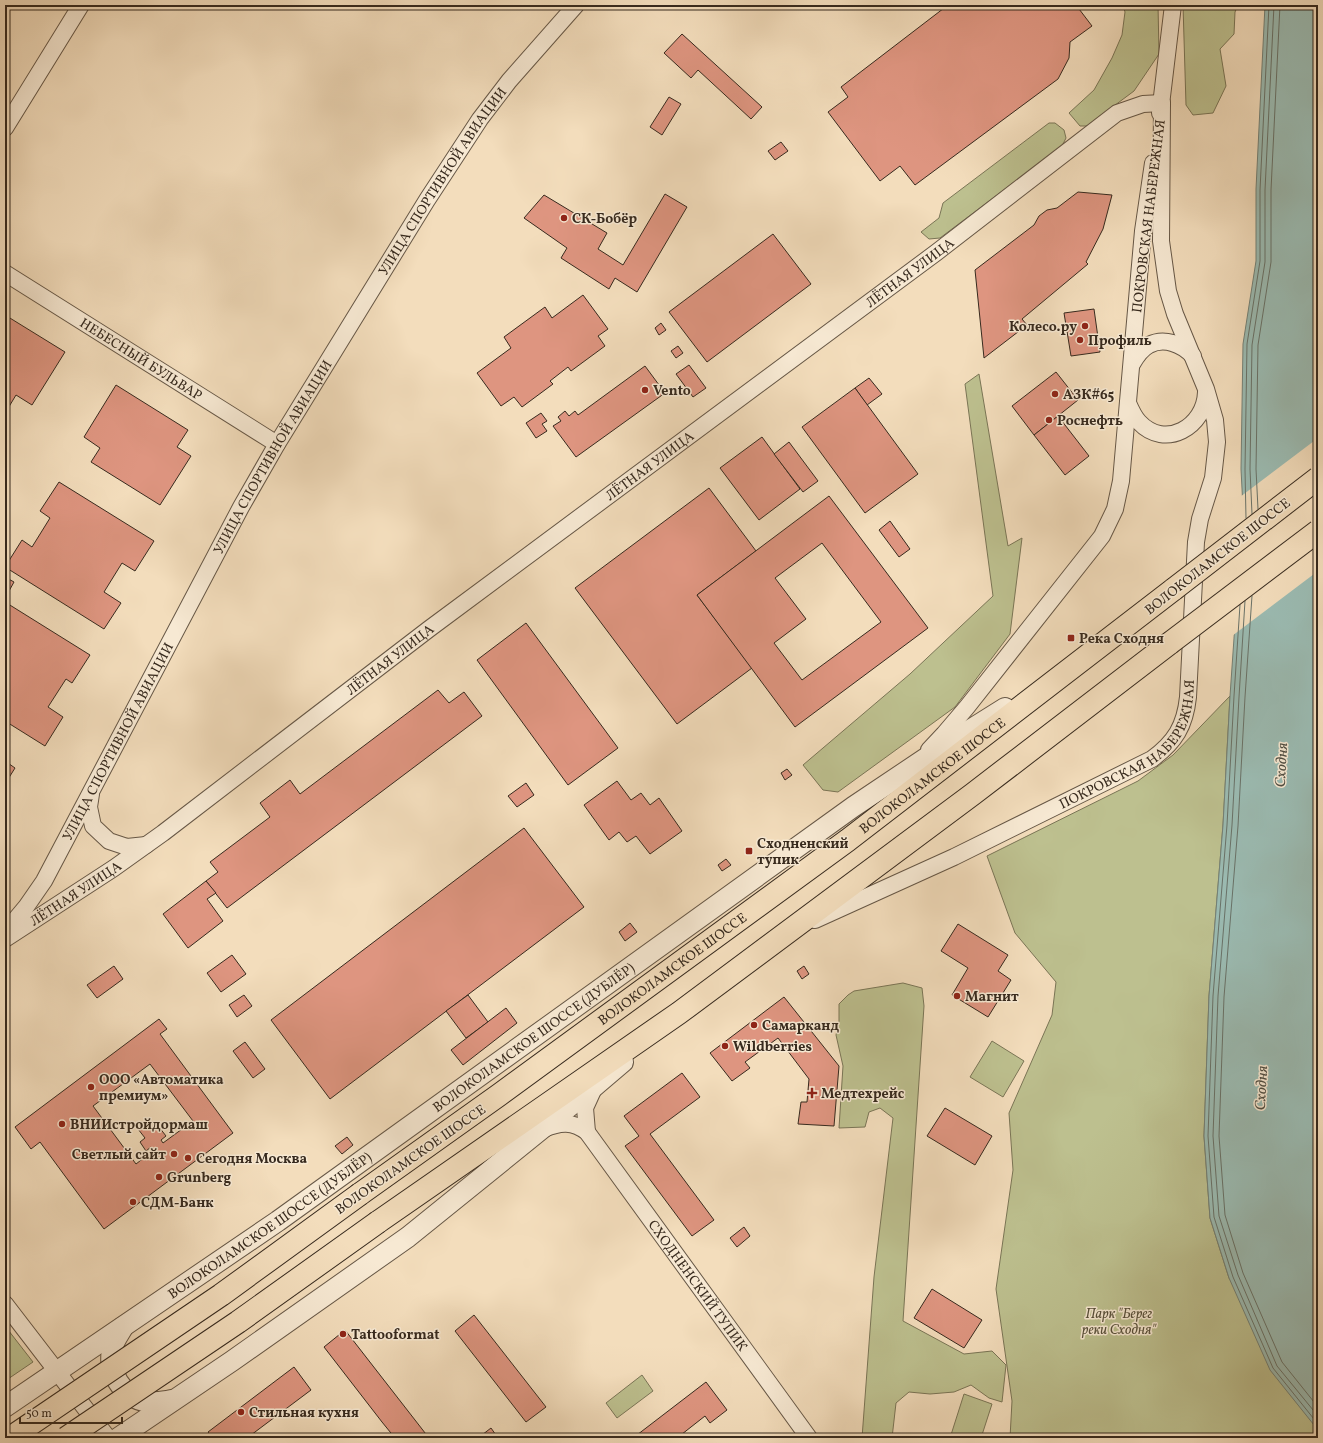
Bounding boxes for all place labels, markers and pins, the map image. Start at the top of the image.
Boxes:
place label: СК-Бобёр [572,210,637,229]
marker: СК-Бобёр [559,213,569,223]
place label: Колесо.ру [1009,318,1077,337]
marker: Колесо.ру [1080,321,1090,331]
place label: Профиль [1088,332,1152,351]
marker: Профиль [1075,335,1085,345]
place label: Vento [653,382,691,401]
marker: Vento [640,385,650,395]
place label: АЗК#65 [1063,386,1115,405]
marker: АЗК#65 [1050,389,1060,399]
place label: Роснефть [1057,412,1123,431]
marker: Роснефть [1044,415,1054,425]
place label: Река Сходня [1079,630,1164,649]
marker: Река Сходня [1066,633,1076,643]
place label: Сходненский тупик [757,835,849,870]
marker: Сходненский тупик [744,846,754,856]
place label: Магнит [965,988,1019,1007]
marker: Магнит [952,991,962,1001]
place label: Самарканд [762,1017,839,1036]
marker: Самарканд [749,1020,759,1030]
place label: Wildberries [733,1038,812,1057]
marker: Wildberries [720,1041,730,1051]
place label: ООО «Автоматика премиум» [99,1071,224,1106]
marker: ООО «Автоматика премиум» [86,1082,96,1092]
place label: Медтехрейс [821,1085,905,1104]
marker: Медтехрейс [806,1087,818,1099]
place label: ВНИИстройдормаш [70,1116,208,1135]
marker: ВНИИстройдормаш [57,1119,67,1129]
place label: Светлый сайт [72,1146,166,1165]
marker: Светлый сайт [169,1149,179,1159]
place label: Сегодня Москва [196,1150,307,1169]
marker: Сегодня Москва [183,1153,193,1163]
place label: Grunberg [167,1169,232,1188]
marker: Grunberg [154,1172,164,1182]
place label: СДМ-Банк [141,1194,214,1213]
marker: СДМ-Банк [128,1197,138,1207]
place label: Tattooformat [351,1326,439,1345]
marker: Tattooformat [338,1329,348,1339]
place label: Стильная кухня [249,1404,359,1423]
marker: Стильная кухня [236,1407,246,1417]

